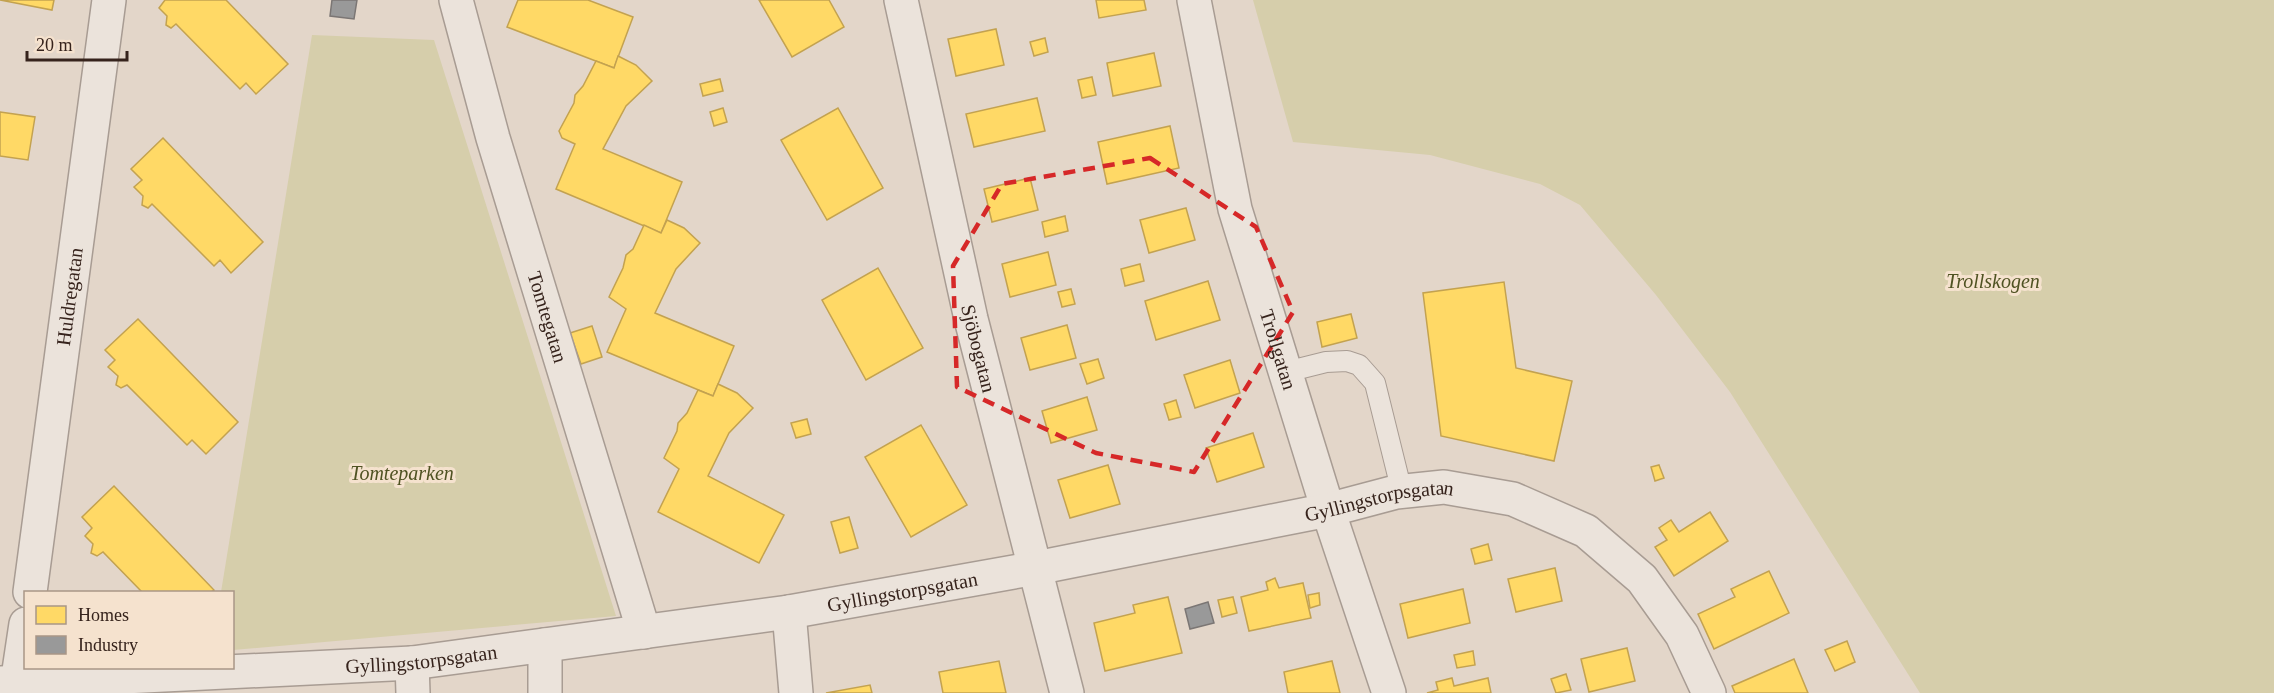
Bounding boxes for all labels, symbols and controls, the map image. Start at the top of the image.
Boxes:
scale bar [27,24,128,62]
text: 20 m [36,35,73,55]
street label: Huldregatan [52,246,87,347]
street label: Tomtegatan [523,269,572,365]
park label: Trollskogen [1946,270,2040,293]
street label: Sjöbogatan [957,302,1000,395]
street label: Trollgatan [1256,307,1301,392]
park label: Tomteparken [350,462,454,485]
street label: Gyllingstorpsgatan [1303,476,1456,525]
street label: Gyllingstorpsgatan [825,568,979,616]
legend [24,591,234,669]
text: Homes [78,605,129,625]
text: Industry [78,635,138,655]
street label: Gyllingstorpsgatan [345,641,498,678]

